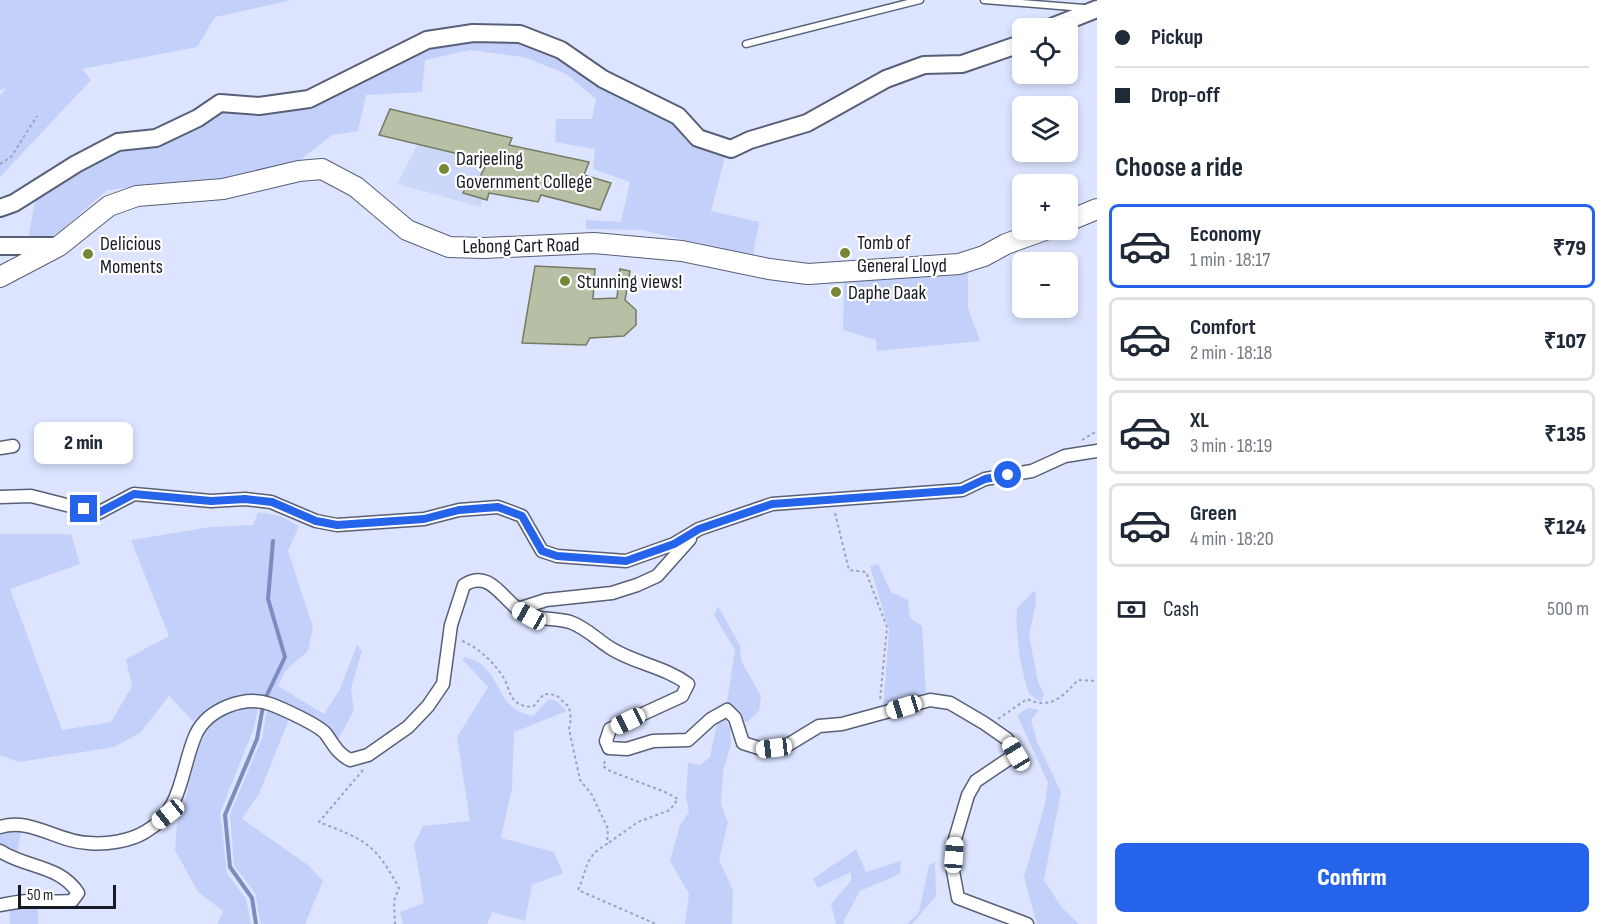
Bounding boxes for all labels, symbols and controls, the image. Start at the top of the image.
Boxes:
map controls [1012,18,1078,318]
button: locate [1012,18,1078,84]
text: Pickup [1151,24,1203,51]
text: Drop-off [1151,82,1220,109]
button: layers [1012,96,1078,162]
place label: Darjeeling Government College [456,147,592,194]
text: Choose a ride [1115,152,1243,184]
marker: Darjeeling Government College [437,162,451,176]
button: + [1012,174,1078,240]
icon: car [1118,219,1172,273]
text: Economy [1190,221,1261,248]
place label: Tomb of General Lloyd [857,231,947,278]
place label: Delicious Moments [100,232,163,279]
street label: Lebong Cart Road [462,233,580,259]
text: ₹79 [1553,235,1586,262]
marker: Tomb of General Lloyd [838,246,852,260]
marker: Delicious Moments [81,247,95,261]
text: 1 min · 18:17 [1190,248,1270,272]
button: − [1012,252,1078,318]
place label: Stunning views! [577,270,682,294]
marker: Stunning views! [558,274,572,288]
place label: Daphe Daak [848,281,927,305]
marker: Daphe Daak [829,285,843,299]
icon: car [1118,312,1172,366]
text: Comfort [1190,314,1256,341]
text: ₹107 [1544,328,1586,355]
text: 2 min · 18:18 [1190,341,1272,365]
icon: car [1118,405,1172,459]
text: XL [1190,407,1209,434]
text: ₹135 [1544,421,1586,448]
callout: 2 min [34,422,134,464]
text: 2 min [64,431,103,455]
text: 3 min · 18:19 [1190,434,1272,458]
route start [994,461,1021,488]
route end [70,495,97,522]
icon: car [1118,498,1172,552]
text: Green [1190,500,1237,527]
text: ₹124 [1544,514,1586,541]
text: 4 min · 18:20 [1190,527,1274,551]
icon: cash [1115,593,1148,626]
text: Cash [1163,596,1199,623]
text: 500 m [1547,597,1589,621]
car [509,599,549,633]
car [884,693,924,721]
car [608,705,648,737]
car [999,734,1033,774]
car [755,737,793,759]
car [148,796,188,832]
car [944,836,964,874]
button: Confirm [1115,843,1589,912]
scale bar [18,882,116,910]
text: 50 m [27,886,53,905]

